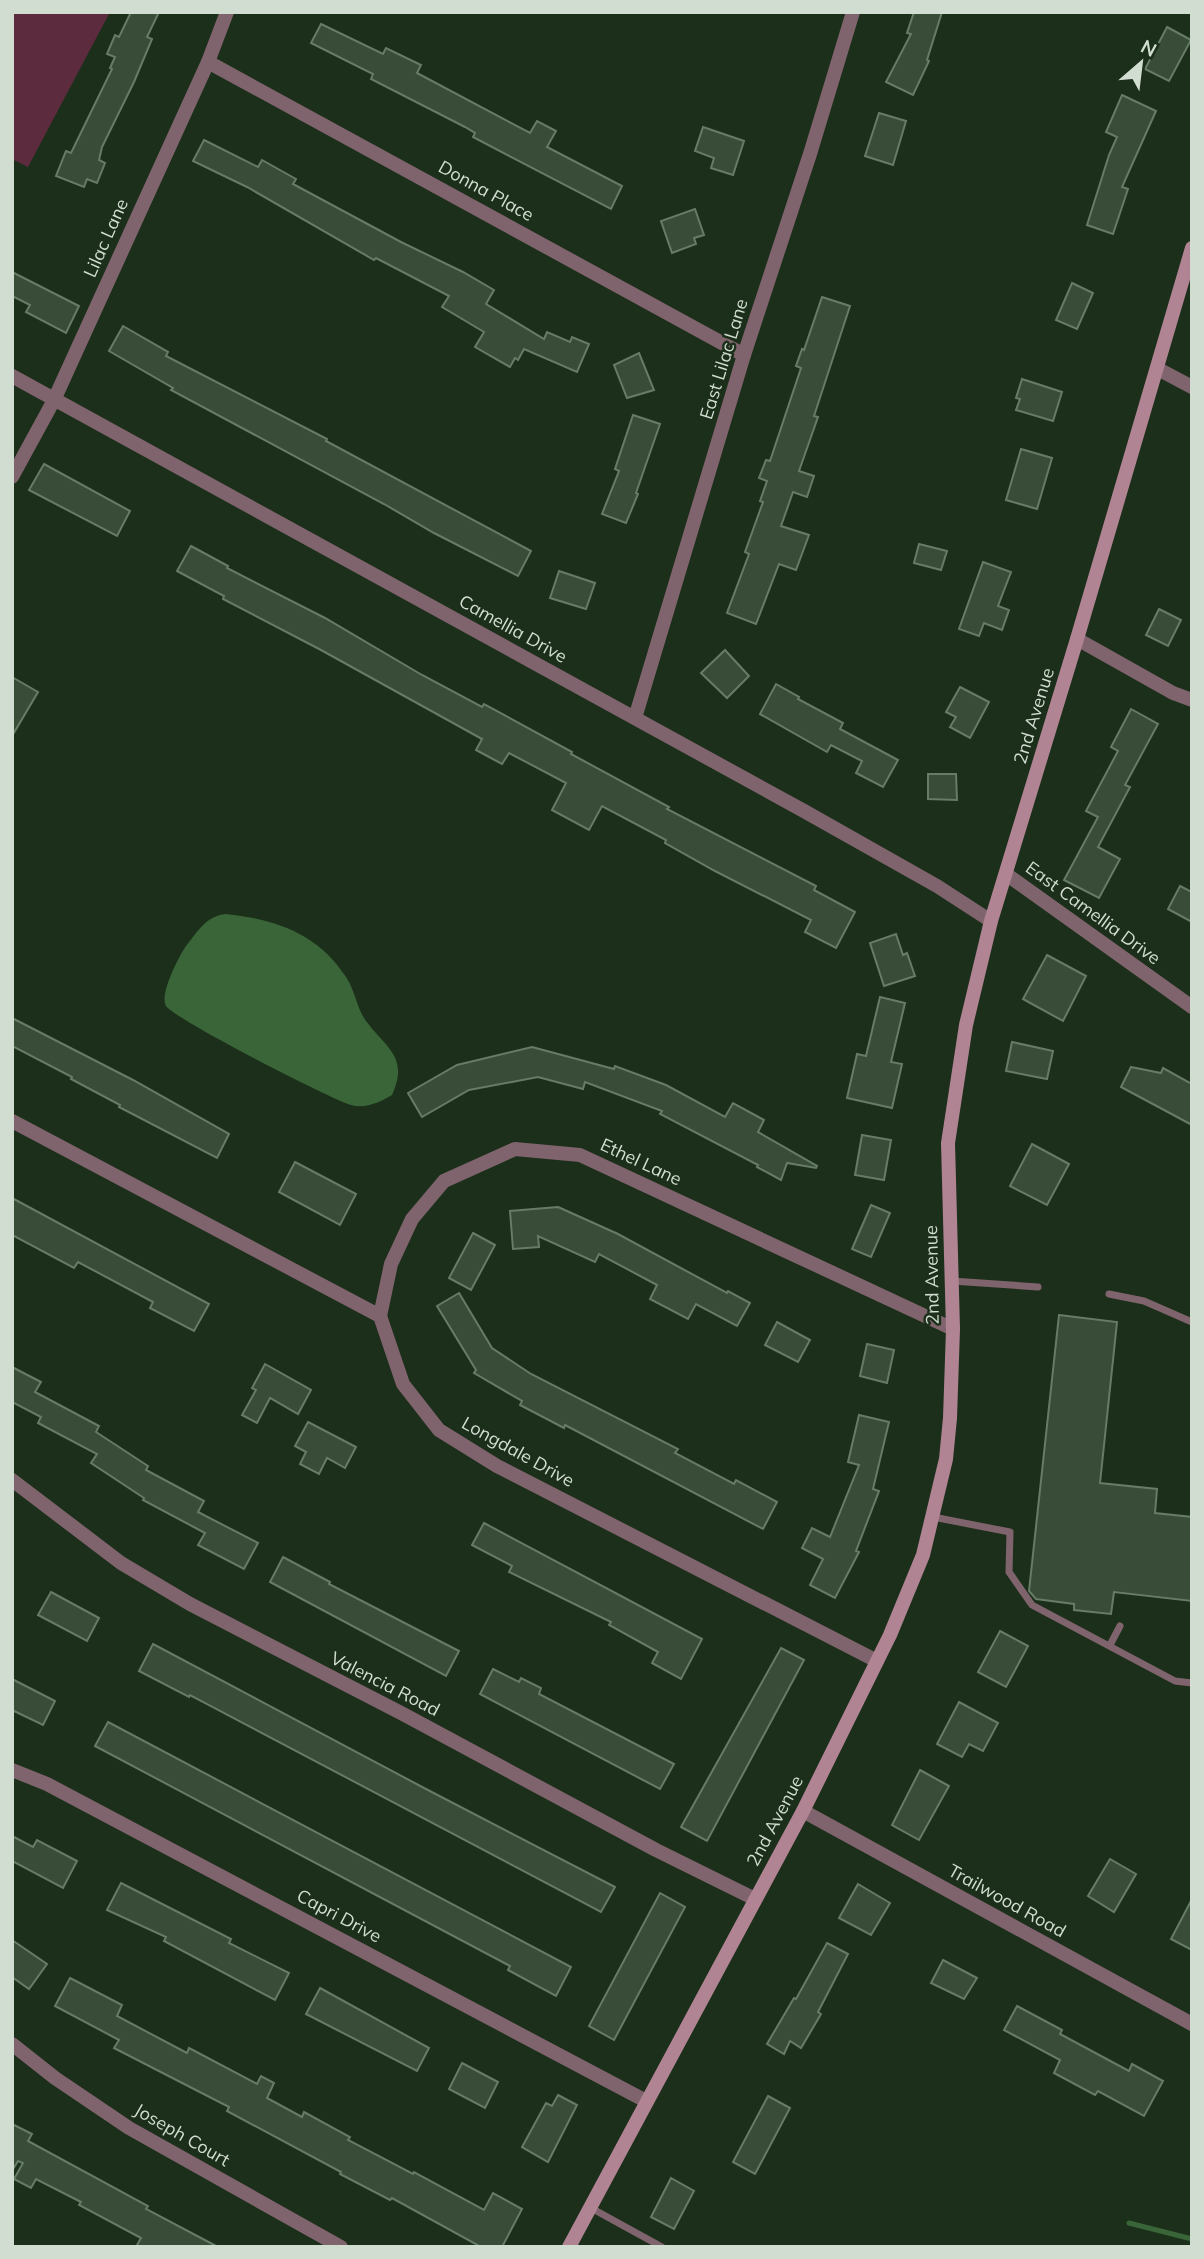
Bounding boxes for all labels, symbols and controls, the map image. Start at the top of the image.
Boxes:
north arrow [1106,28,1176,98]
text: N [1137,34,1161,62]
street label: Donna Place [434,155,538,226]
street label: Lilac Lane [78,195,133,281]
street label: East Lilac Lane [694,296,753,422]
street label: Camellia Drive [455,589,571,668]
street label: 2nd Avenue [1008,665,1059,767]
street label: East Camellia Drive [1021,856,1165,969]
street label: Ethel Lane [597,1133,686,1190]
street label: 2nd Avenue [919,1225,944,1325]
street label: Longdale Drive [458,1411,579,1492]
street label: Valencia Road [327,1646,444,1721]
street label: 2nd Avenue [741,1771,808,1870]
street label: Trailwood Road [944,1859,1070,1942]
street label: Capri Drive [293,1884,386,1947]
street label: Joseph Court [130,2098,234,2171]

